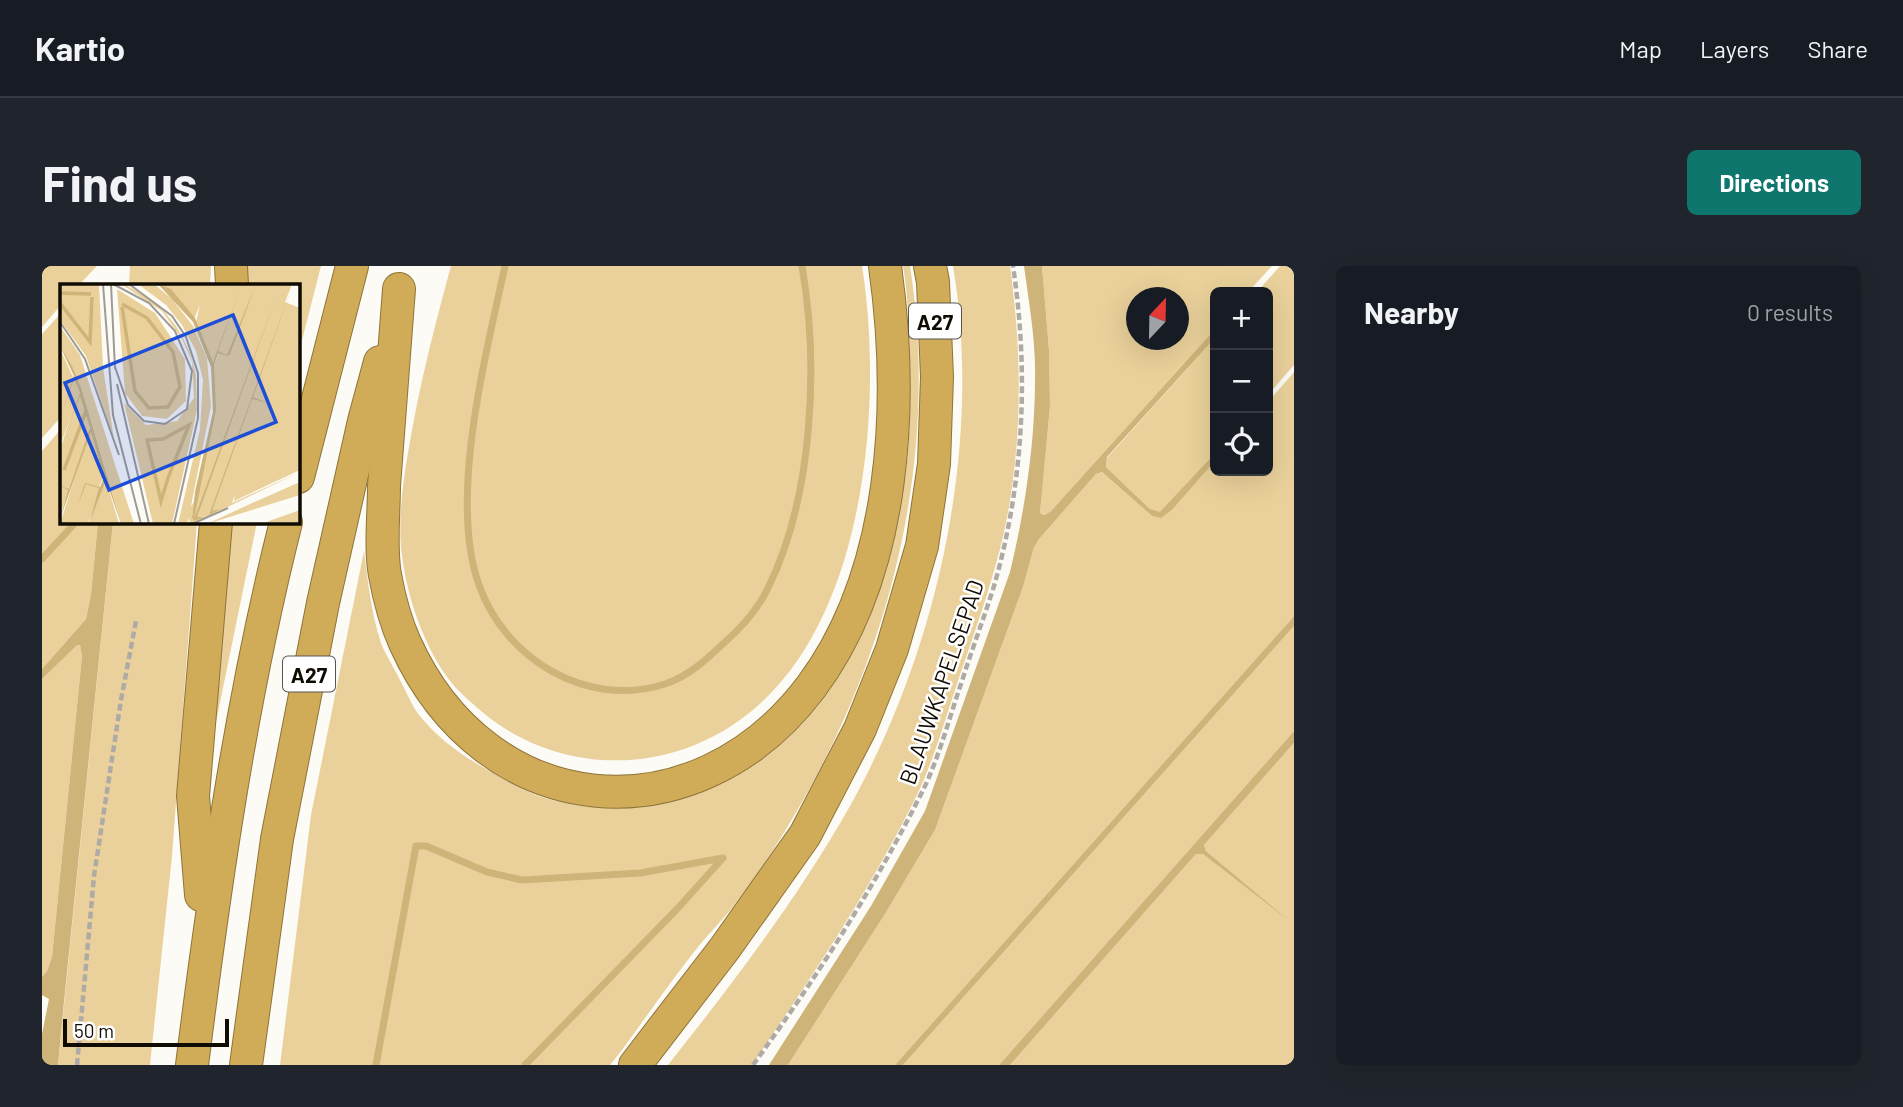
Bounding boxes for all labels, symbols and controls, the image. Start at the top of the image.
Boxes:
text: Kartio [35,28,125,68]
text: Map [1619,34,1662,63]
text: Layers [1700,34,1769,63]
text: Share [1807,34,1868,63]
button: Directions [1687,150,1861,215]
text: Find us [42,153,197,212]
inset map [60,284,299,523]
north arrow [1126,287,1189,350]
map controls [1210,287,1273,476]
button: + [1210,287,1273,350]
text: Nearby [1364,294,1459,330]
text: 0 results [1747,298,1833,326]
road number: A27 [909,304,961,338]
button: − [1210,350,1273,413]
button: locate [1210,413,1273,476]
street label: BLAUWKAPELSEPAD [893,576,989,788]
road number: A27 [283,656,335,692]
scale bar [63,1016,229,1048]
text: 50 m [74,1019,114,1042]

